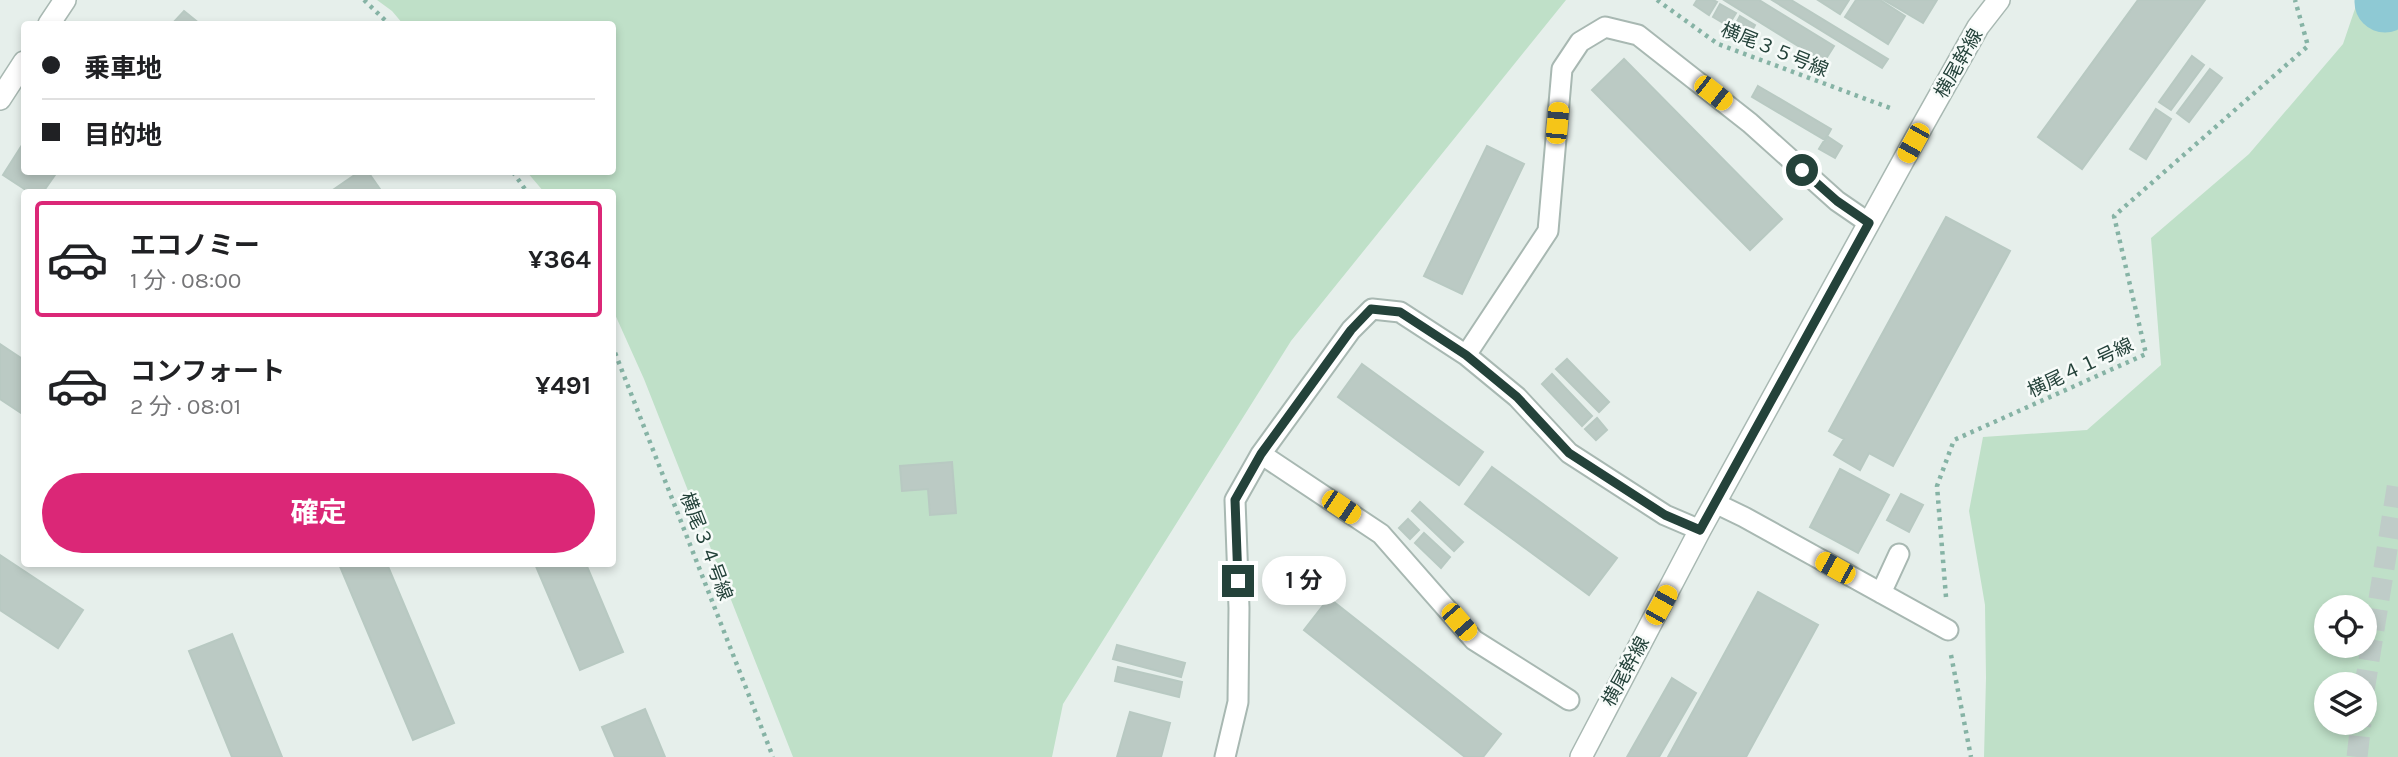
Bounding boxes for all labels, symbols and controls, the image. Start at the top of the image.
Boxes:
street label: 横尾３５号線 [1718,18,1832,81]
street label: 横尾幹線 [1930,25,1987,102]
text: 乗車地 [84,53,162,84]
car [1690,72,1737,114]
car [1545,101,1570,145]
text: 目的地 [84,120,162,151]
car [1894,120,1933,166]
route start [1786,154,1818,186]
icon: car [46,228,109,291]
text: エコノミー [130,230,260,261]
text: ¥364 [528,244,591,275]
text: 1 分 · 08:00 [130,267,241,294]
street label: 横尾４１号線 [2024,334,2137,402]
icon: car [46,354,109,417]
text: コンフォート [130,356,285,387]
text: ¥491 [535,370,591,401]
text: 2 分 · 08:01 [130,393,241,420]
button: 確定 [42,473,595,553]
car [1318,487,1365,527]
street label: 横尾３４号線 [675,489,737,604]
car [1812,549,1859,587]
callout: 1 分 [1262,556,1346,606]
route end [1222,565,1254,597]
text: 1 分 [1285,567,1323,594]
car [1642,582,1681,628]
map controls [2314,595,2377,735]
button: locate [2314,595,2377,658]
car [1438,599,1481,645]
street label: 横尾幹線 [1598,633,1654,710]
button: layers [2314,672,2377,735]

